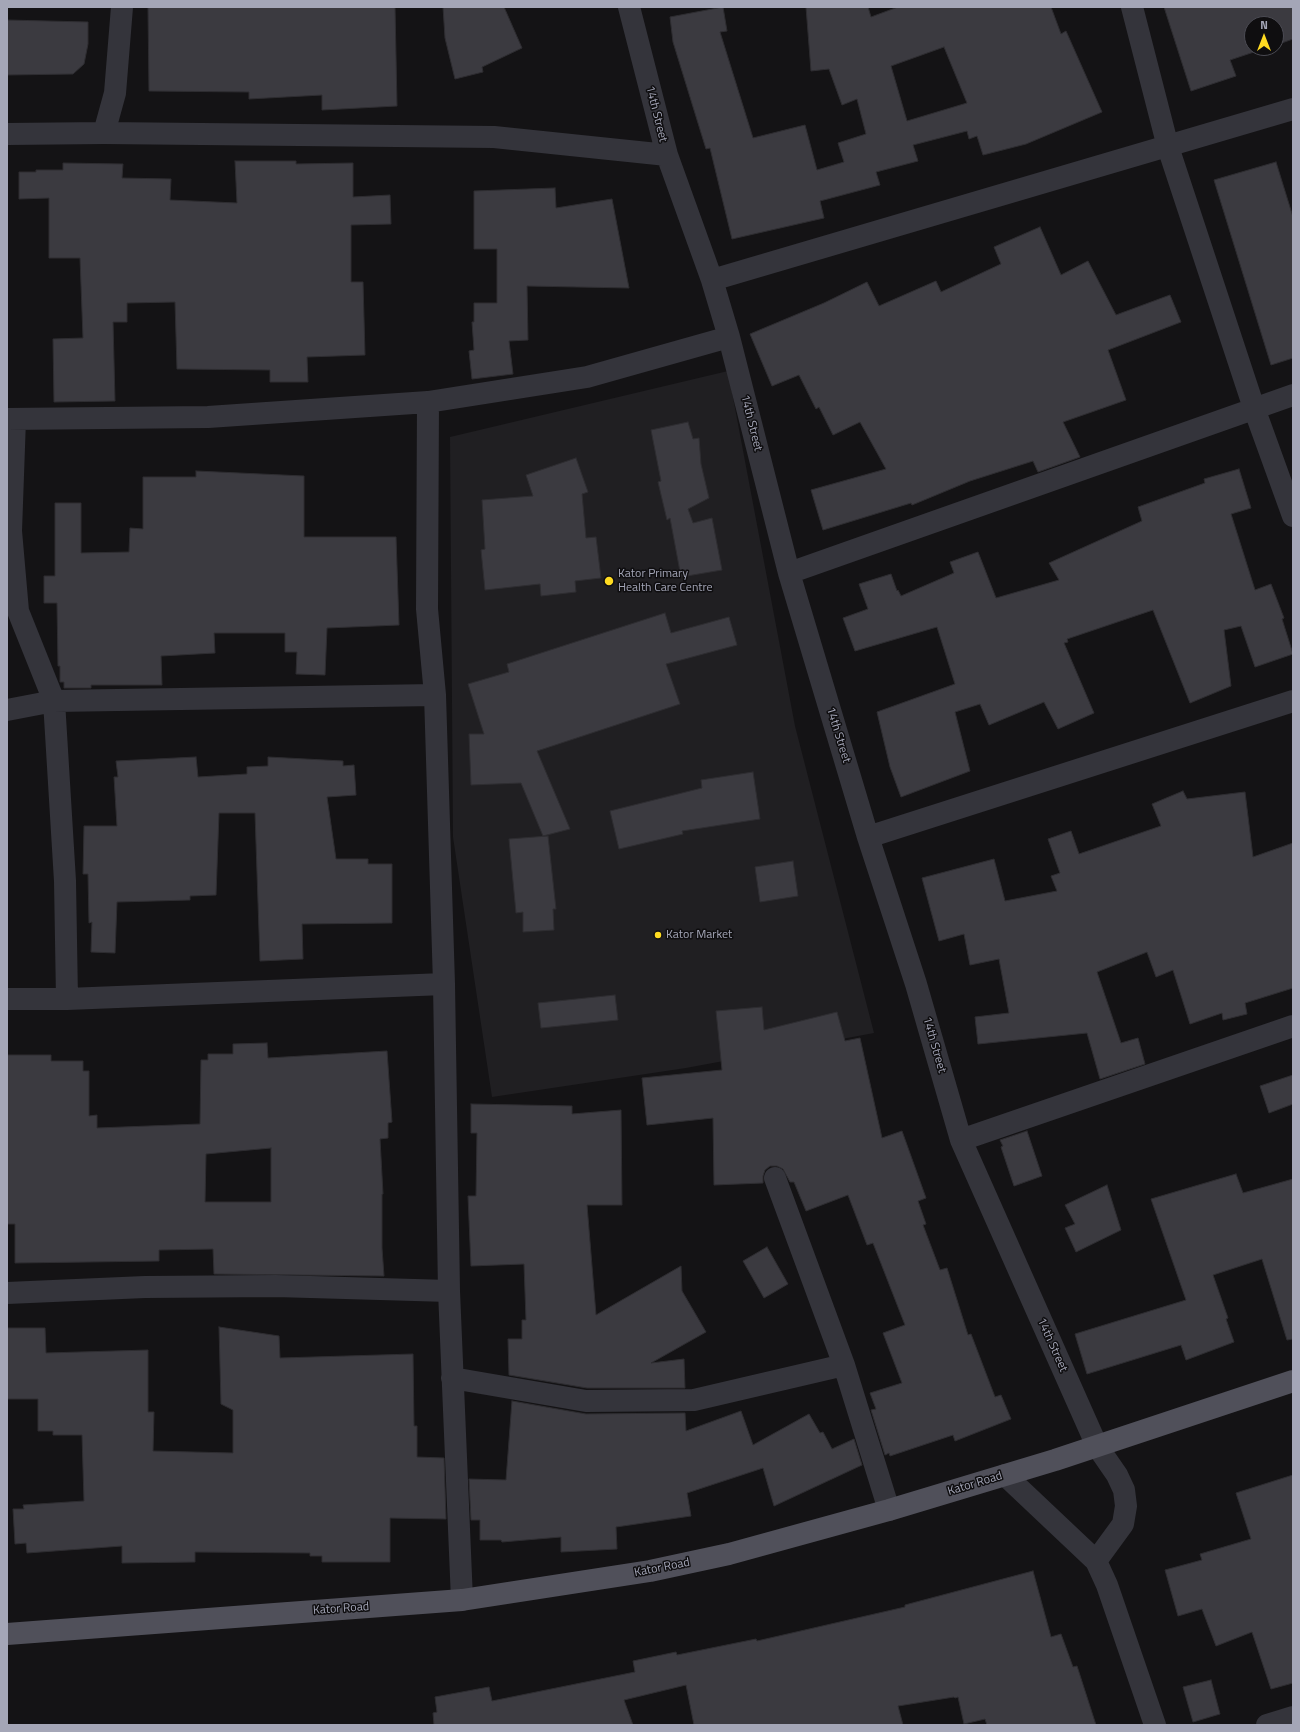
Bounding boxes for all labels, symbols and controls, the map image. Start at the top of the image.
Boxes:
north arrow [1244,16,1284,56]
text: N [1260,17,1268,33]
street label: 14th Street [642,84,670,144]
street label: 14th Street [737,393,765,453]
place label: Kator Primary Health Care Centre [618,567,713,595]
marker: Kator Primary Health Care Centre [603,575,615,587]
street label: 14th Street [823,705,853,765]
place label: Kator Market [666,928,732,942]
marker: Kator Market [653,930,663,940]
street label: 14th Street [919,1015,949,1075]
street label: 14th Street [1034,1316,1070,1374]
street label: Kator Road [946,1469,1004,1499]
street label: Kator Road [633,1556,691,1580]
street label: Kator Road [312,1600,370,1618]

